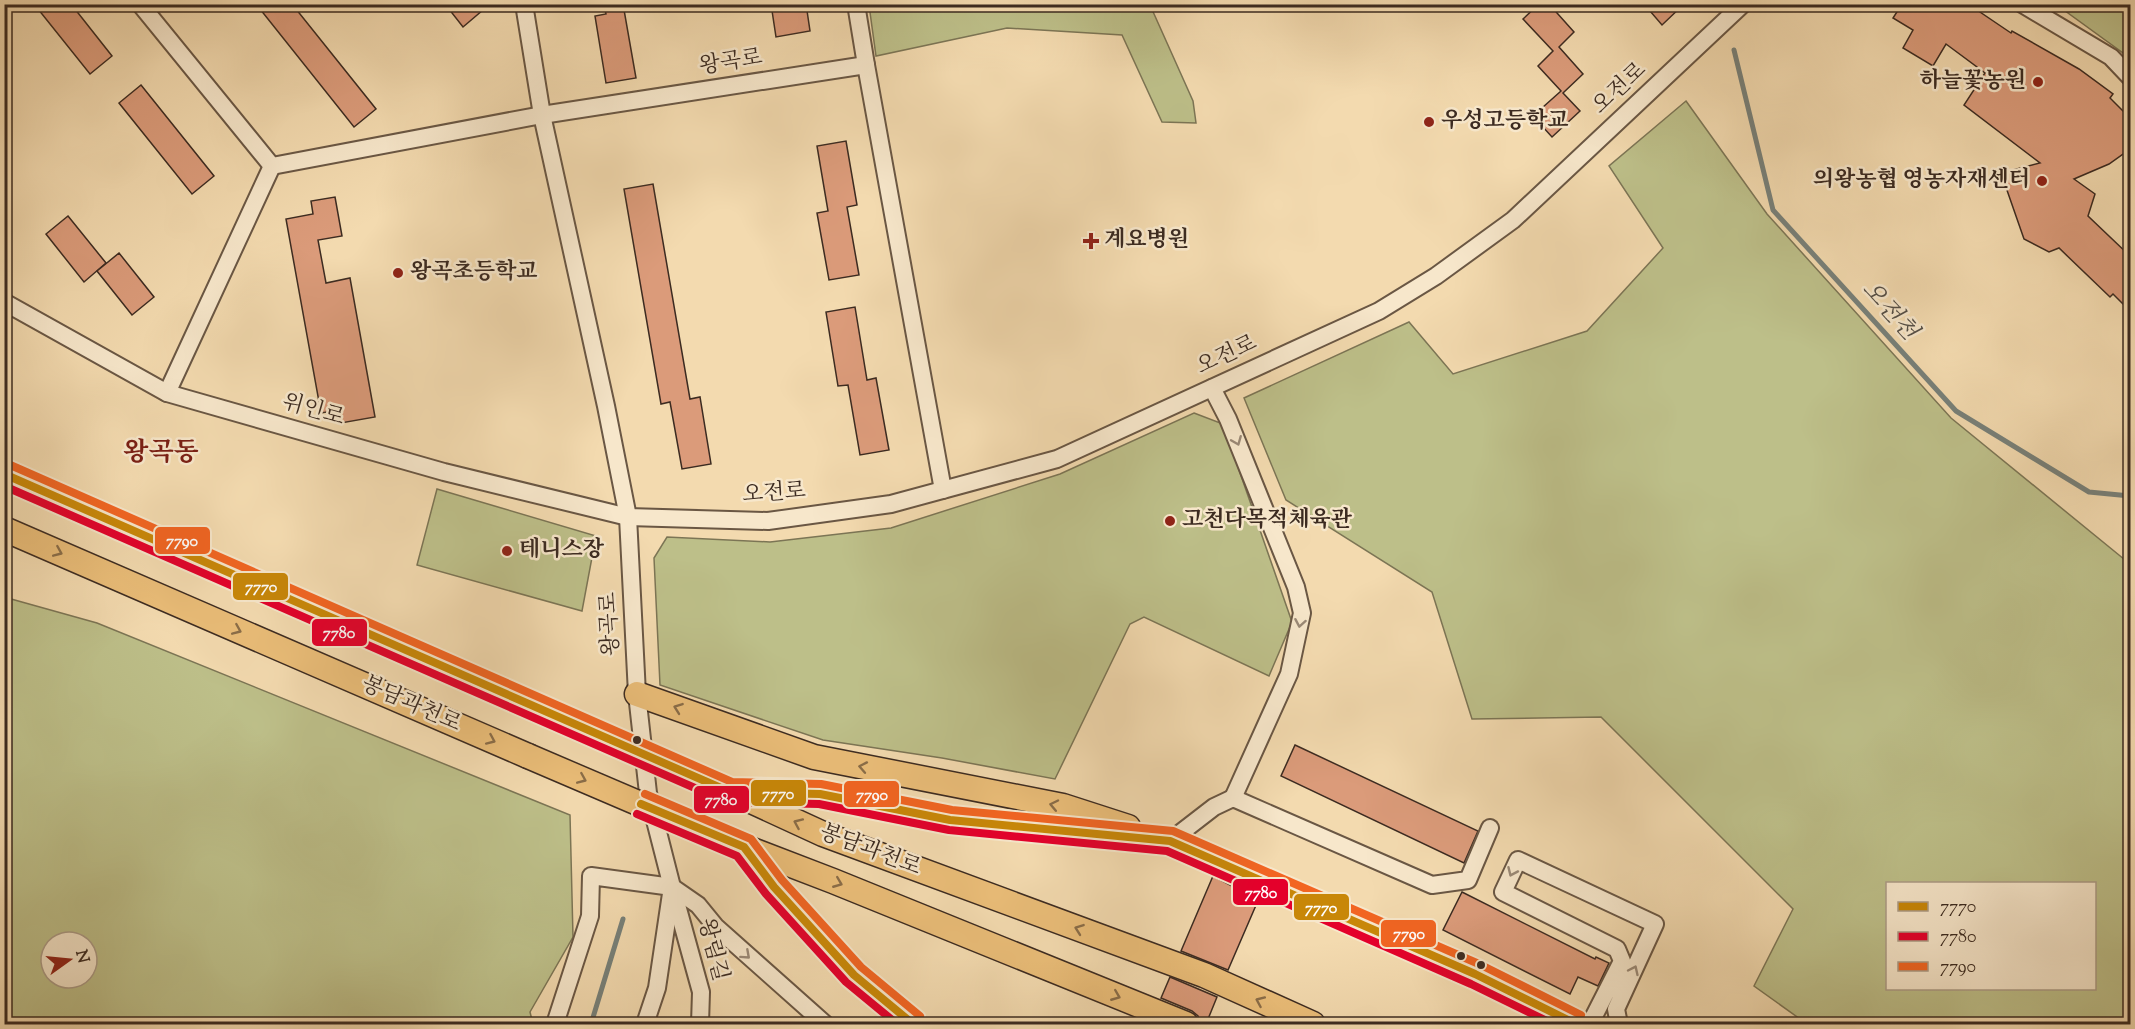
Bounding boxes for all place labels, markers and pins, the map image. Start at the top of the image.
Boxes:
place label: 하늘꽃농원 [1920,66,2026,98]
marker: 하늘꽃농원 [2031,75,2045,89]
place label: 우성고등학교 [1441,106,1569,138]
marker: 우성고등학교 [1422,115,1436,129]
place label: 의왕농협 영농자재센터 [1813,165,2030,197]
marker: 의왕농협 영농자재센터 [2035,174,2049,188]
place label: 계요병원 [1104,225,1189,257]
marker: 계요병원 [1082,232,1100,250]
place label: 왕곡초등학교 [410,257,538,289]
marker: 왕곡초등학교 [391,266,405,280]
place label: 고천다목적체육관 [1182,505,1353,537]
marker: 고천다목적체육관 [1163,514,1177,528]
place label: 테니스장 [519,535,605,567]
marker: 테니스장 [500,544,514,558]
unlabelled marker [631,734,643,746]
unlabelled marker [1455,950,1467,962]
unlabelled marker [1475,959,1487,971]

